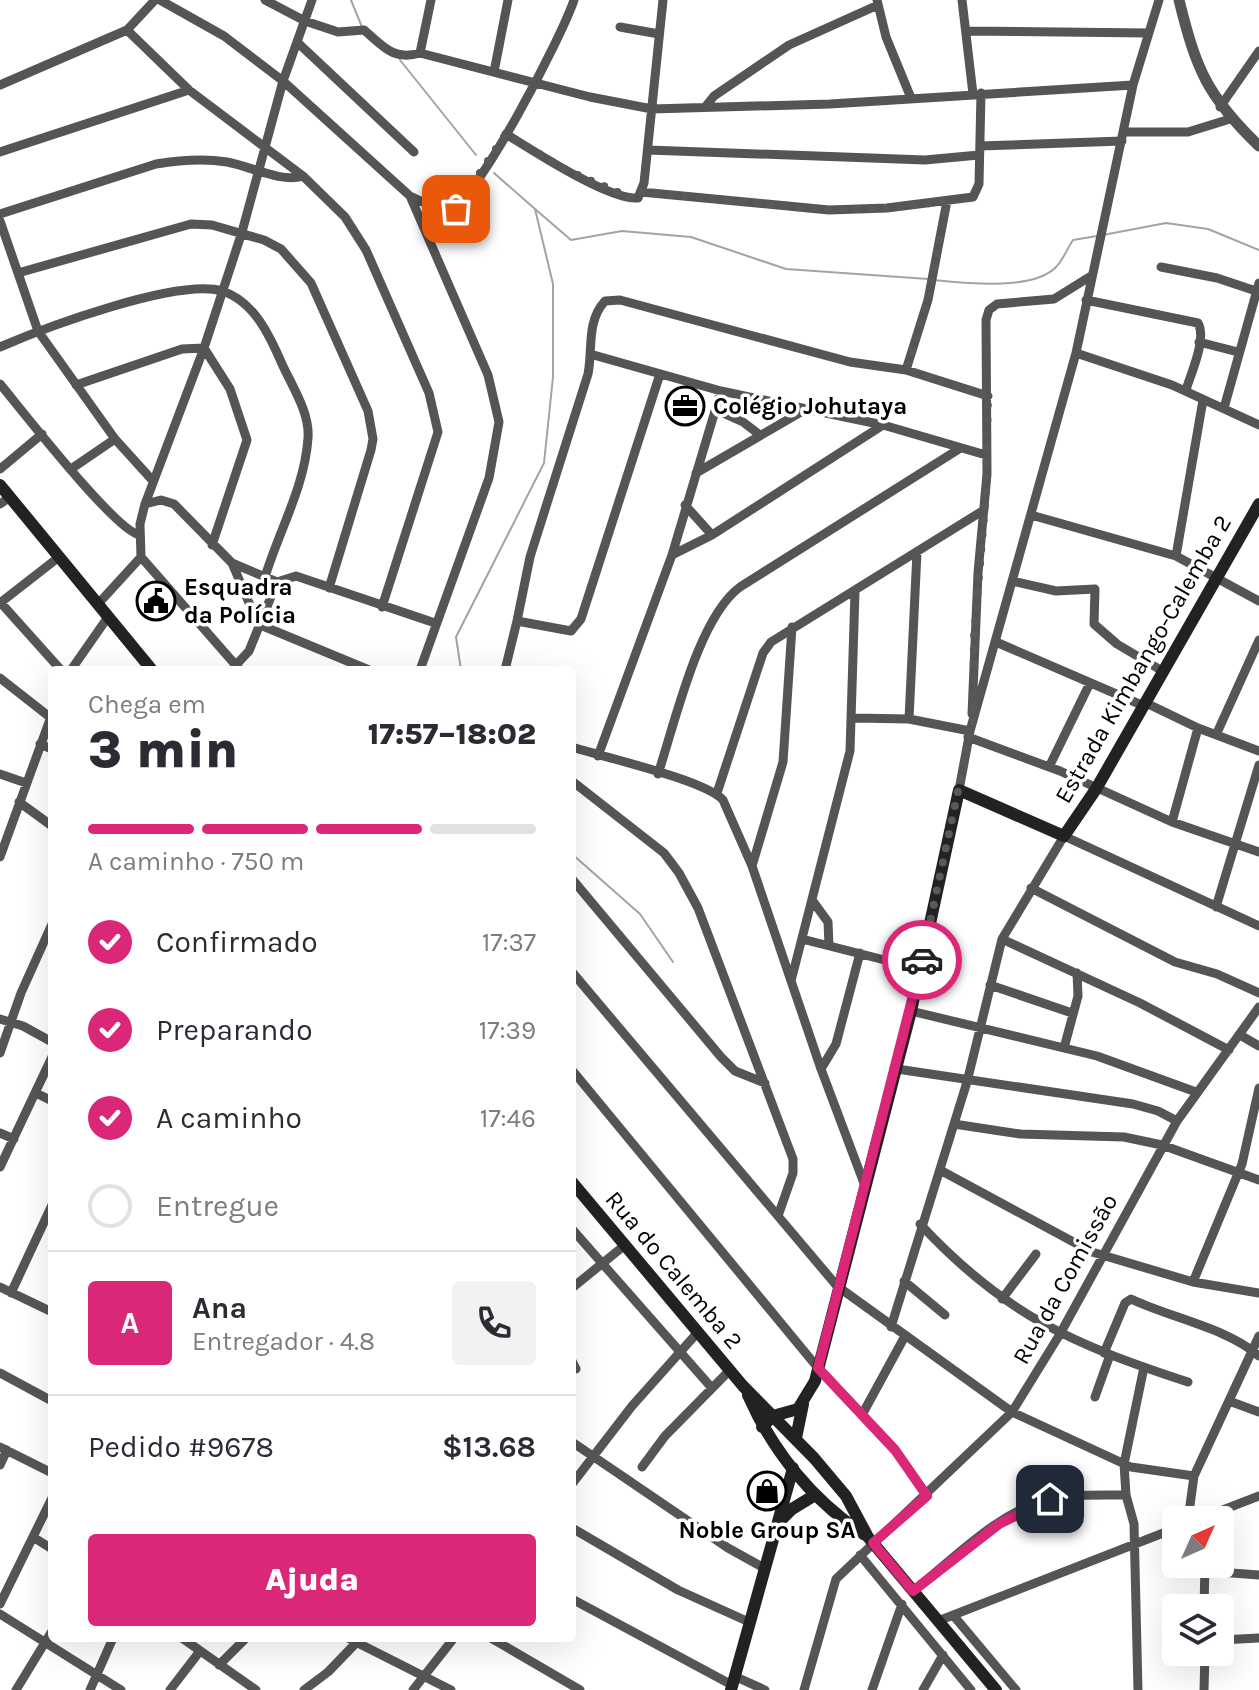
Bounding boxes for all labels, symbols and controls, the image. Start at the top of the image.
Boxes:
pin [422,175,490,243]
icon: bag [434,187,478,231]
office icon: Colégio Johutaya [664,385,706,427]
place label: Colégio Johutaya [713,392,907,420]
street label: Estrada Kimbango-Calemba 2 [1049,510,1237,808]
place label: Esquadra da Polícia [184,573,296,629]
public building icon: Esquadra da Polícia [135,580,177,622]
text: Chega em [88,689,206,720]
text: 17:57–18:02 [368,716,536,752]
text: 3 min [88,719,238,780]
text: A caminho · 750 m [88,846,304,877]
icon: check [88,920,132,964]
courier [882,920,962,1000]
text: Confirmado [156,924,318,960]
text: 17:37 [482,927,536,958]
icon: car [900,938,944,982]
icon: check [88,1008,132,1052]
text: Preparando [156,1012,313,1048]
text: 17:39 [479,1015,536,1046]
icon: check [88,1096,132,1140]
text: A caminho [156,1100,302,1136]
text: 17:46 [480,1103,536,1134]
street label: Rua do Calemba 2 [600,1185,748,1355]
text: Entregue [156,1188,279,1224]
street label: Rua da Comissão [1007,1189,1123,1369]
button: phone [452,1281,536,1365]
text: Ana [192,1290,247,1326]
text: A [121,1305,139,1341]
text: Entregador · 4.8 [192,1326,375,1357]
text: Pedido #9678 [88,1429,274,1465]
text: $13.68 [442,1429,536,1465]
pin [1016,1465,1084,1533]
shop icon: Noble Group SA [746,1470,788,1512]
icon: home [1028,1477,1072,1521]
north arrow [1162,1506,1234,1578]
map controls [1162,1506,1234,1666]
place label: Noble Group SA [679,1516,855,1544]
button: Ajuda [88,1534,536,1626]
button: layers [1162,1594,1234,1666]

